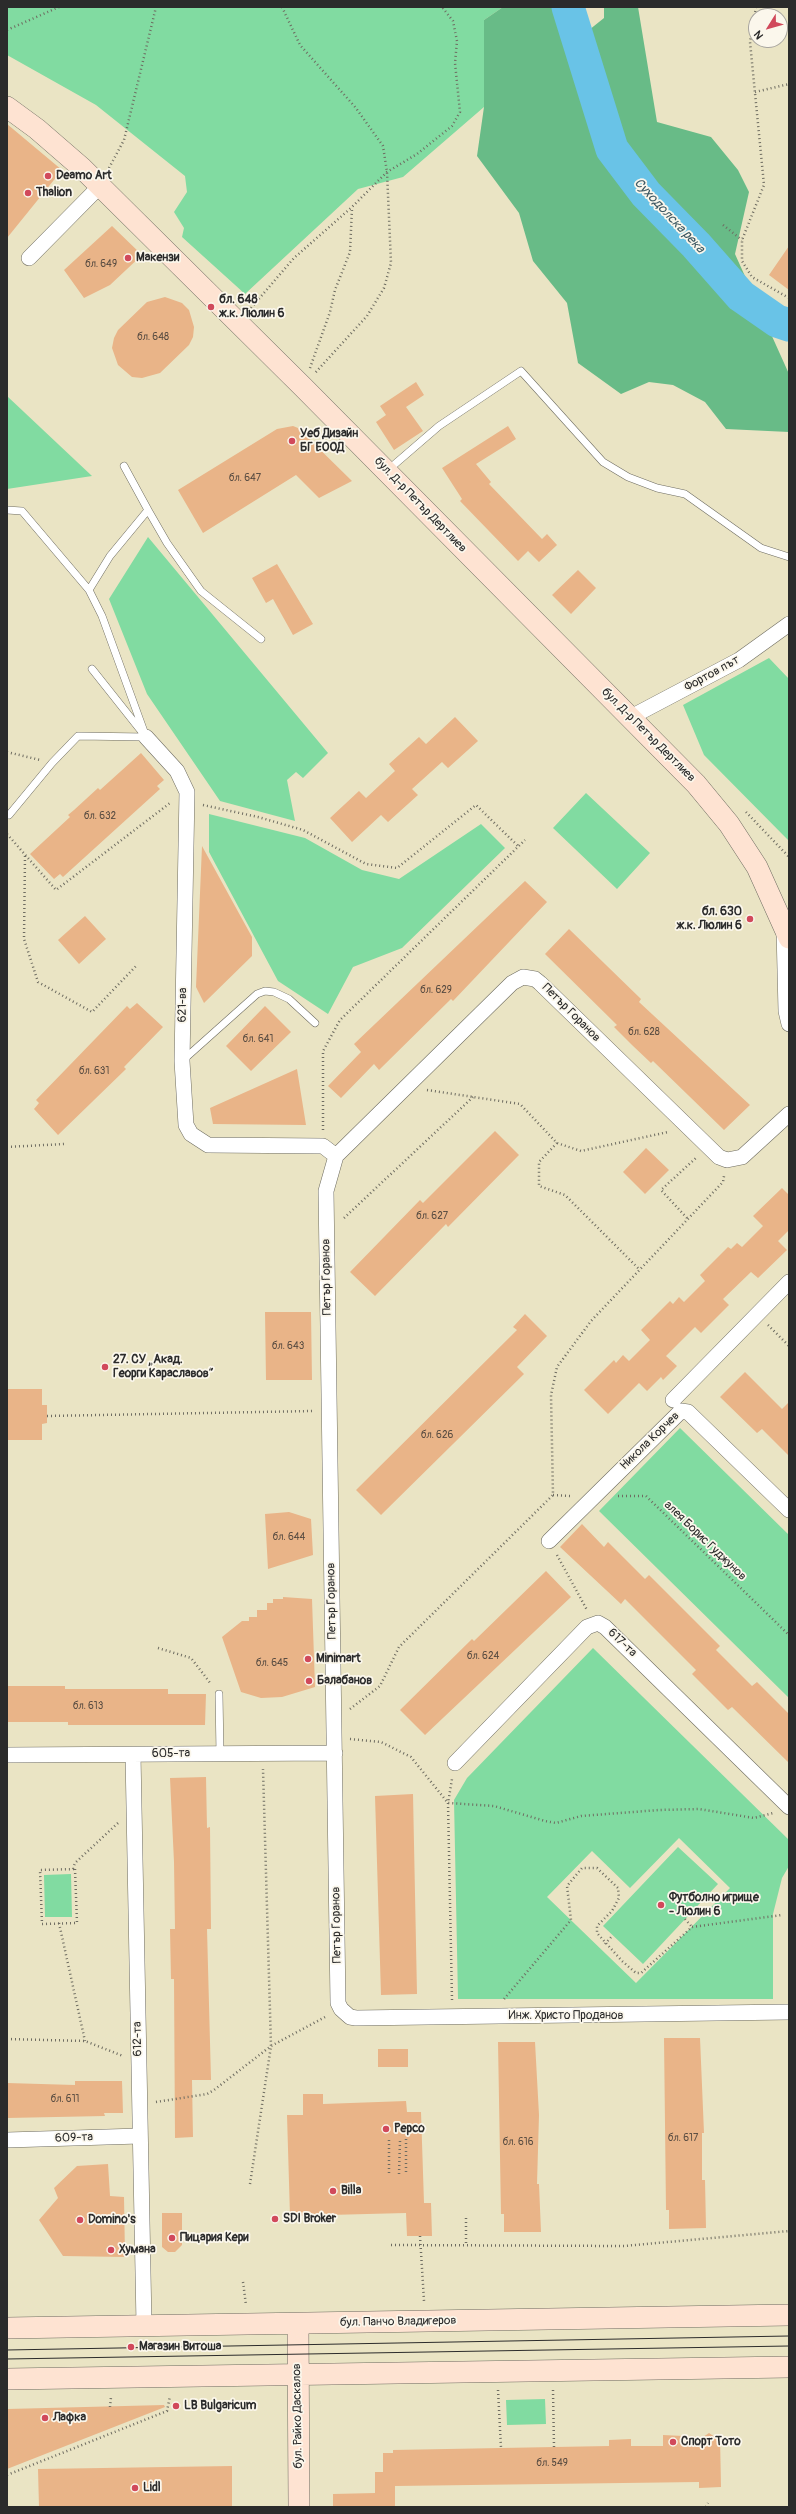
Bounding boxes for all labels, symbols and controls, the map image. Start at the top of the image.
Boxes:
north arrow [748,8,788,48]
text: N [751,28,766,42]
place label: Deamo Art [56,169,112,183]
marker: Deamo Art [43,171,53,181]
water label: Суходолска река [631,176,707,256]
place label: Thalion [36,186,72,200]
marker: Thalion [23,188,33,198]
place label: Макензи [136,251,179,265]
marker: Макензи [123,253,133,263]
house number: бл. 649 [85,258,117,270]
place label: бл. 648 ж.к. Люлин 6 [219,293,285,321]
marker: бл. 648 ж.к. Люлин 6 [206,302,216,312]
house number: бл. 648 [137,331,169,343]
place label: Уеб Дизайн БГ ЕООД [300,427,358,455]
marker: Уеб Дизайн БГ ЕООД [287,436,297,446]
street label: бул. Д-р Петър Дертлиев [371,454,469,556]
house number: бл. 647 [229,472,261,484]
street label: Фортов път [682,653,742,695]
street label: бул. Д-р Петър Дертлиев [598,685,698,785]
house number: бл. 632 [84,810,116,822]
place label: бл. 630 ж.к. Люлин 6 [676,905,742,933]
marker: бл. 630 ж.к. Люлин 6 [745,914,755,924]
street label: Петър Горанов [539,981,603,1045]
house number: бл. 629 [420,984,452,996]
street label: 621-ва [175,987,191,1023]
house number: бл. 628 [628,1026,660,1038]
house number: бл. 641 [243,1033,273,1045]
house number: бл. 631 [79,1065,109,1077]
house number: бл. 627 [416,1210,448,1222]
street label: Петър Горанов [319,1239,335,1315]
house number: бл. 643 [272,1340,304,1352]
place label: 27. СУ „Акад. Георги Караславов“ [113,1353,214,1381]
marker: 27. СУ „Акад. Георги Караславов“ [100,1362,110,1372]
street label: Никола Корчев [617,1409,683,1473]
house number: бл. 626 [421,1429,453,1441]
street label: алея Борис Гуджунов [661,1498,749,1584]
house number: бл. 644 [273,1531,305,1543]
street label: Петър Горанов [324,1563,340,1639]
street label: 617-та [605,1626,639,1660]
house number: бл. 624 [467,1650,499,1662]
place label: Minimart [316,1652,361,1666]
marker: Minimart [303,1654,313,1664]
house number: бл. 645 [256,1657,288,1669]
place label: Балабанов [317,1674,372,1688]
marker: Балабанов [304,1676,314,1686]
house number: бл. 613 [73,1700,103,1712]
street label: 605-та [152,1747,190,1761]
street label: Петър Горанов [329,1887,345,1963]
place label: Футболно игрище - Люлин 6 [669,1891,759,1919]
marker: Футболно игрище - Люлин 6 [656,1900,666,1910]
street label: Инж. Христо Проданов [509,2009,623,2023]
street label: 612-та [130,2021,146,2057]
house number: бл. 611 [51,2093,79,2105]
place label: Pepco [394,2122,425,2136]
marker: Pepco [381,2124,391,2134]
street label: 609-та [55,2130,93,2146]
house number: бл. 617 [668,2132,698,2144]
house number: бл. 616 [503,2136,533,2148]
place label: Billa [341,2184,361,2198]
marker: Billa [328,2186,338,2196]
place label: SDI Broker [283,2212,336,2226]
place label: Domino's [88,2213,135,2227]
marker: SDI Broker [270,2214,280,2224]
marker: Domino's [75,2215,85,2225]
place label: Пицария Кери [180,2231,249,2245]
marker: Пицария Кери [167,2233,177,2243]
place label: Хумана [119,2243,156,2257]
marker: Хумана [106,2245,116,2255]
street label: бул. Панчо Владигеров [340,2314,456,2330]
place label: Магазин Витоша [139,2340,221,2354]
marker: Магазин Витоша [126,2342,136,2352]
street label: бул. Райко Даскалов [290,2363,306,2469]
place label: LB Bulgaricum [184,2399,256,2413]
marker: LB Bulgaricum [171,2401,181,2411]
place label: Лафка [53,2411,86,2425]
marker: Лафка [40,2413,50,2423]
place label: Спорт Тото [681,2435,741,2449]
marker: Спорт Тото [668,2437,678,2447]
house number: бл. 549 [536,2457,568,2469]
place label: Lidl [143,2481,161,2495]
marker: Lidl [130,2483,140,2493]

